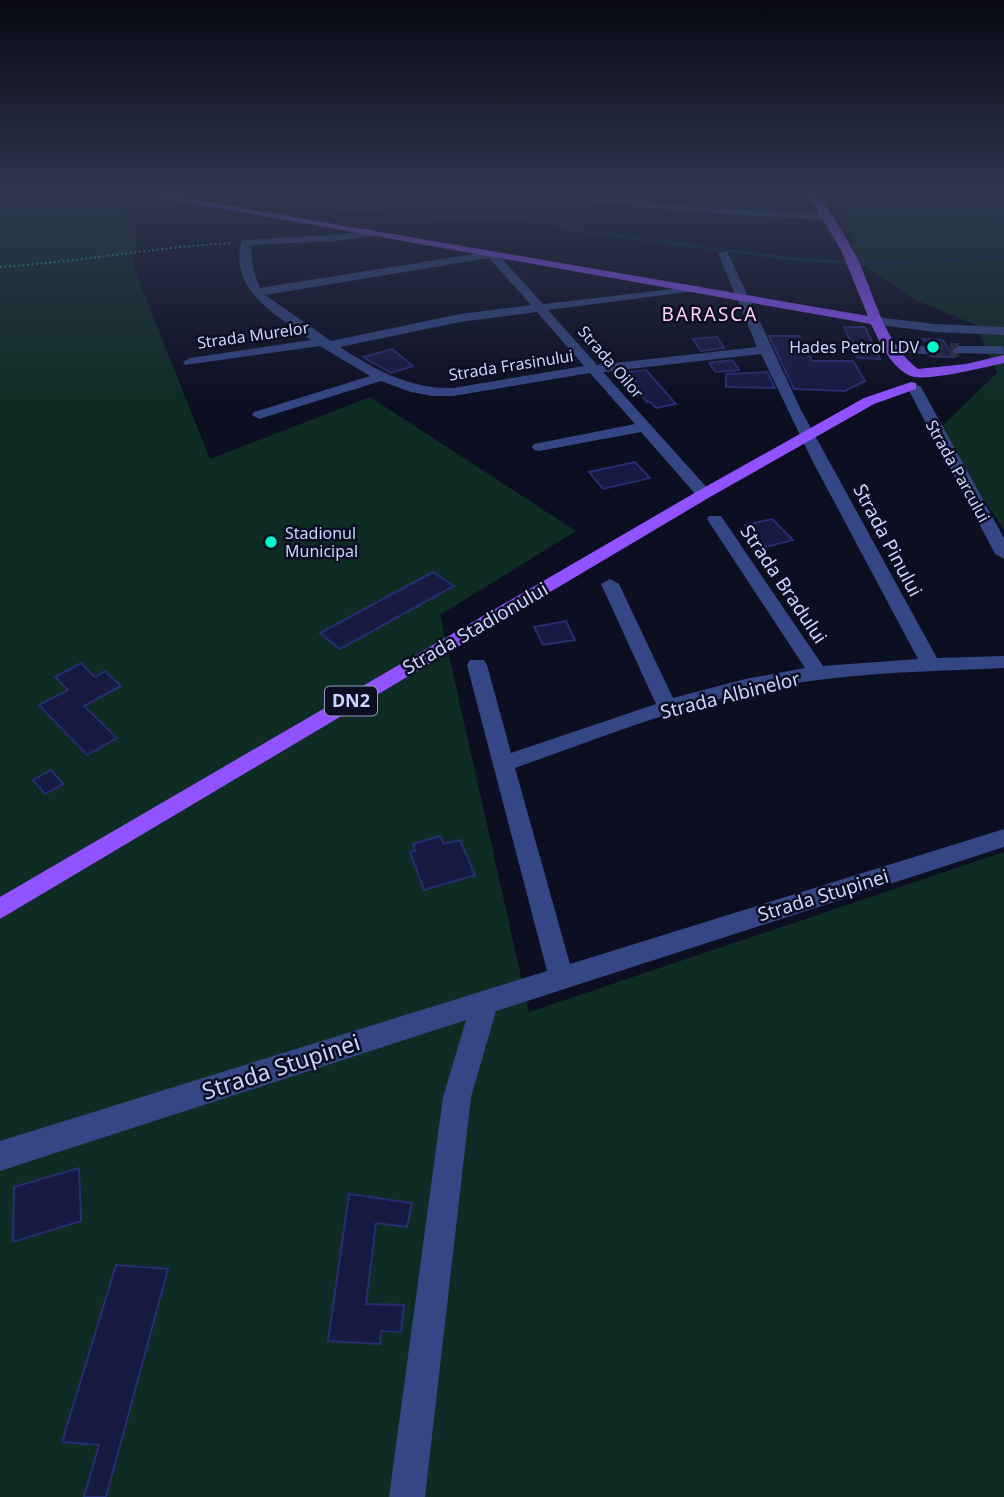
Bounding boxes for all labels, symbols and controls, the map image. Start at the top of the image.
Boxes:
district label: BARASCA [661,301,759,327]
street label: Strada Murelor [196,316,311,354]
street label: Strada Oilor [573,321,649,403]
place label: Hades Petrol LDV [789,336,919,358]
marker: Hades Petrol LDV [925,339,941,355]
street label: Strada Frasinului [447,344,575,386]
street label: Strada Parcului [921,416,995,526]
street label: Strada Pinului [847,479,929,601]
street label: Strada Bradului [735,519,833,649]
place label: Stadionul Municipal [285,522,358,562]
marker: Stadionul Municipal [263,534,279,550]
street label: Strada Stadionului [398,576,552,680]
street label: Strada Albinelor [657,665,803,725]
road number: DN2 [325,686,377,716]
street label: Strada Stupinei [754,863,892,927]
street label: Strada Stupinei [198,1025,364,1107]

